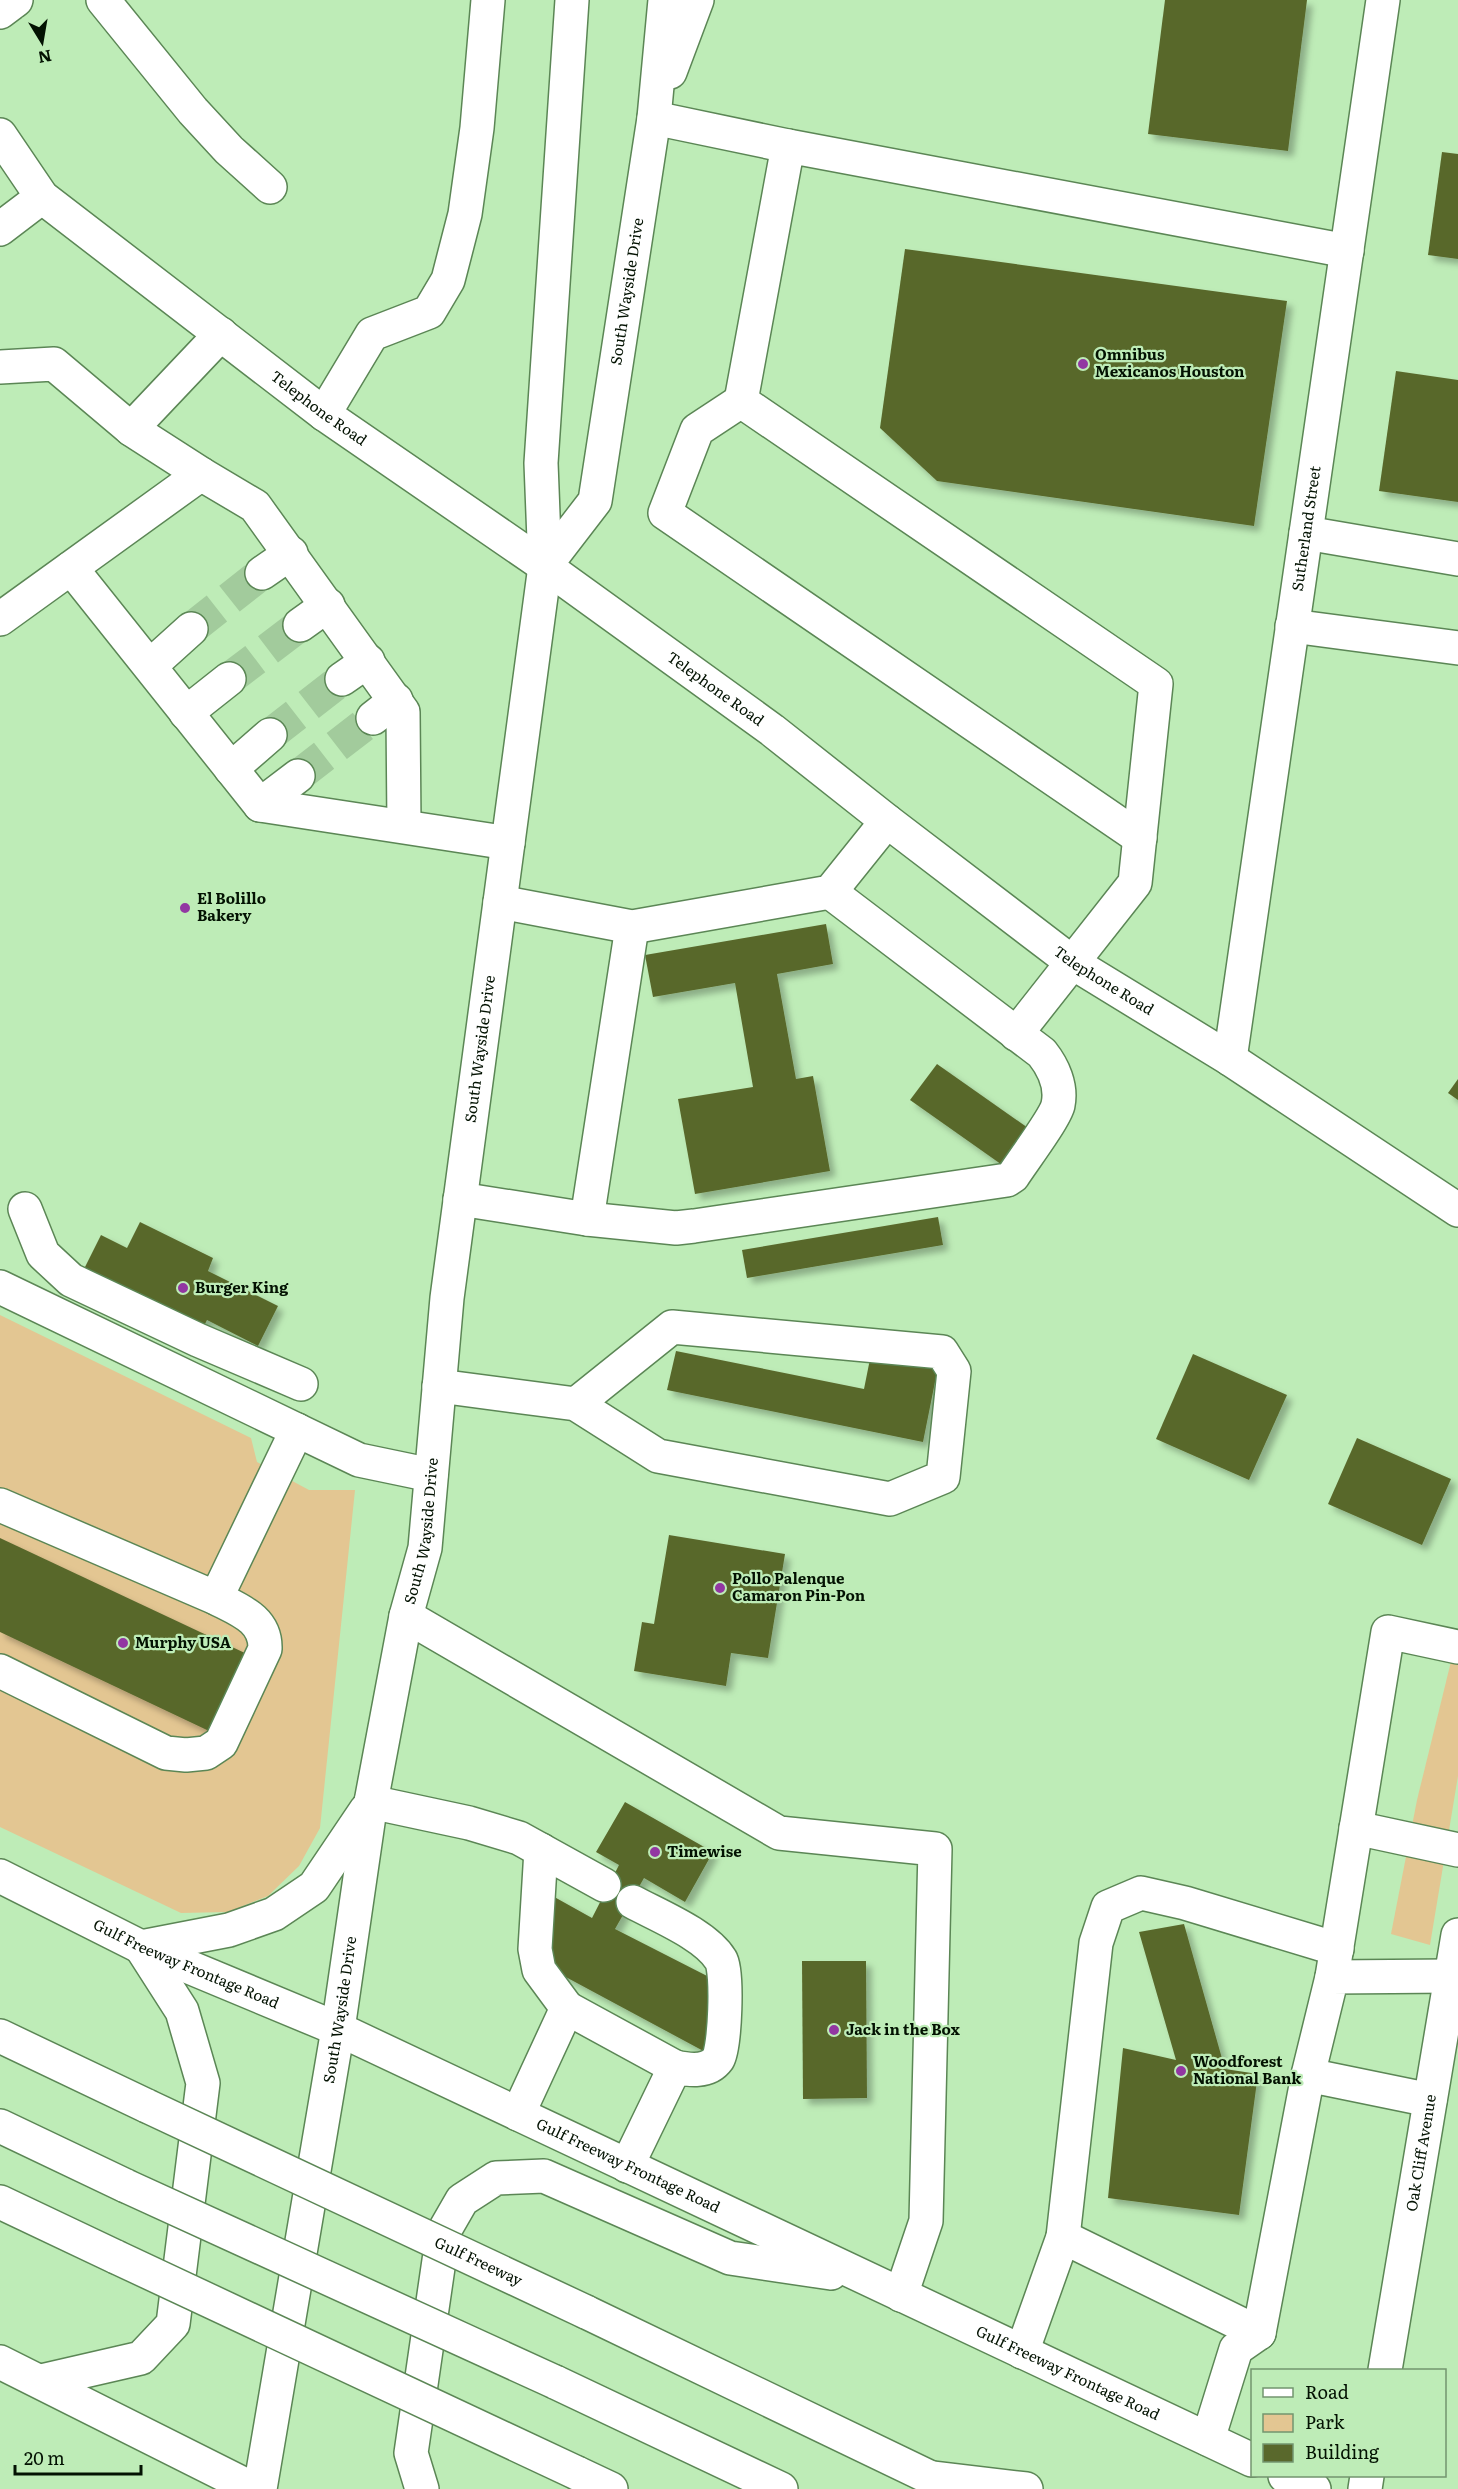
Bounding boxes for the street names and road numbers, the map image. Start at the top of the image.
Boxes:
street label: South Wayside Drive [603,216,649,366]
street label: Telephone Road [266,364,372,450]
street label: Sutherland Street [1285,464,1326,592]
street label: Telephone Road [663,645,769,731]
street label: Telephone Road [1049,939,1159,1020]
street label: South Wayside Drive [458,973,500,1124]
street label: South Wayside Drive [397,1457,443,1607]
street label: Gulf Freeway Frontage Road [90,1912,283,2013]
street label: South Wayside Drive [316,1934,361,2085]
street label: Oak Cliff Avenue [1399,2092,1441,2213]
street label: Gulf Freeway Frontage Road [533,2111,725,2218]
street label: Gulf Freeway [431,2230,527,2291]
street label: Gulf Freeway Frontage Road [973,2318,1164,2425]

